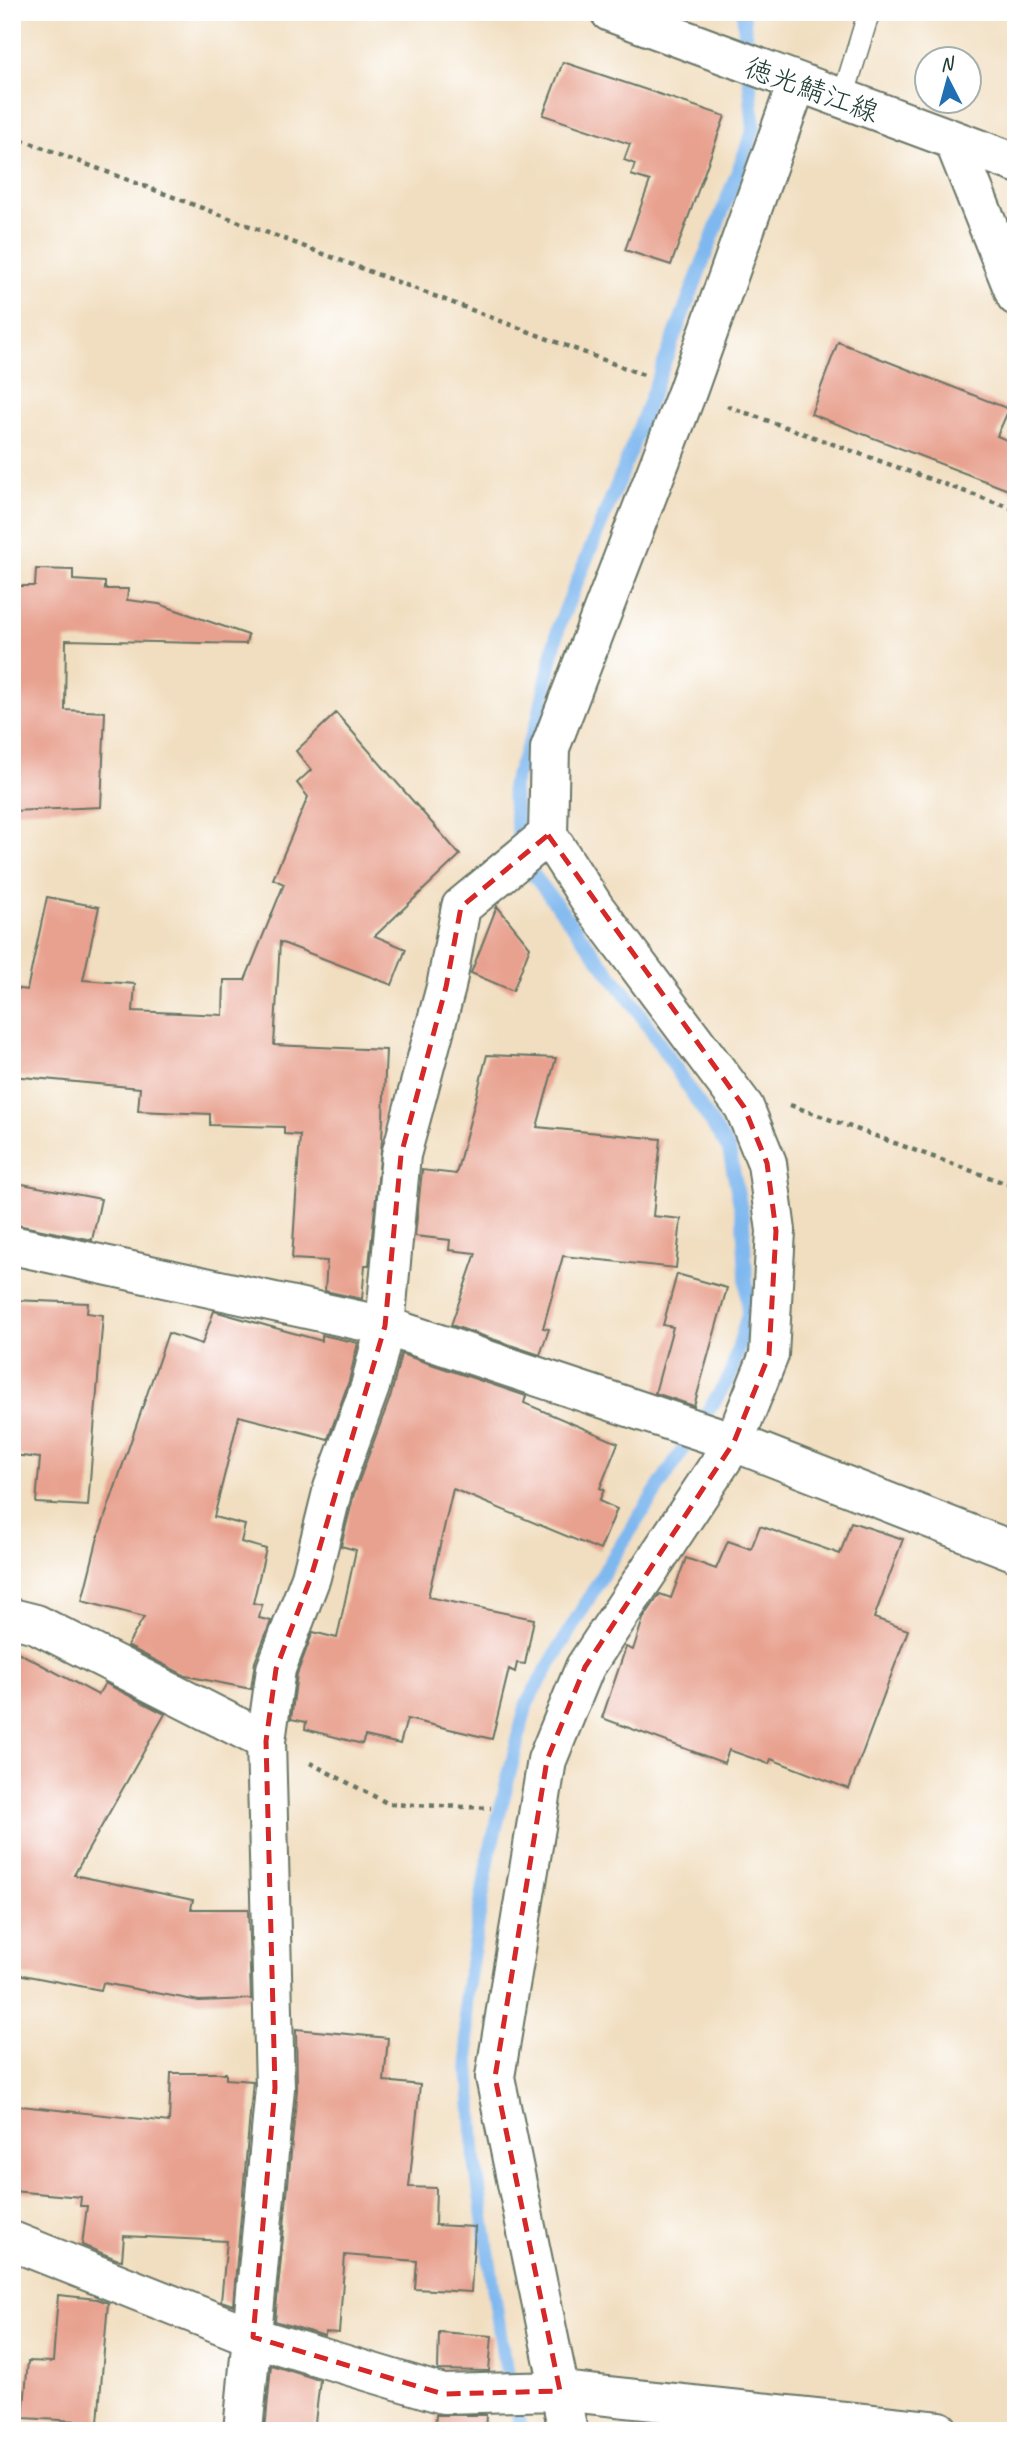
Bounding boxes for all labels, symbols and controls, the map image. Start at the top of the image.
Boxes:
north arrow [912,46,982,116]
street label: 徳光鯖江線 [740,49,884,130]
text: N [939,51,957,77]

